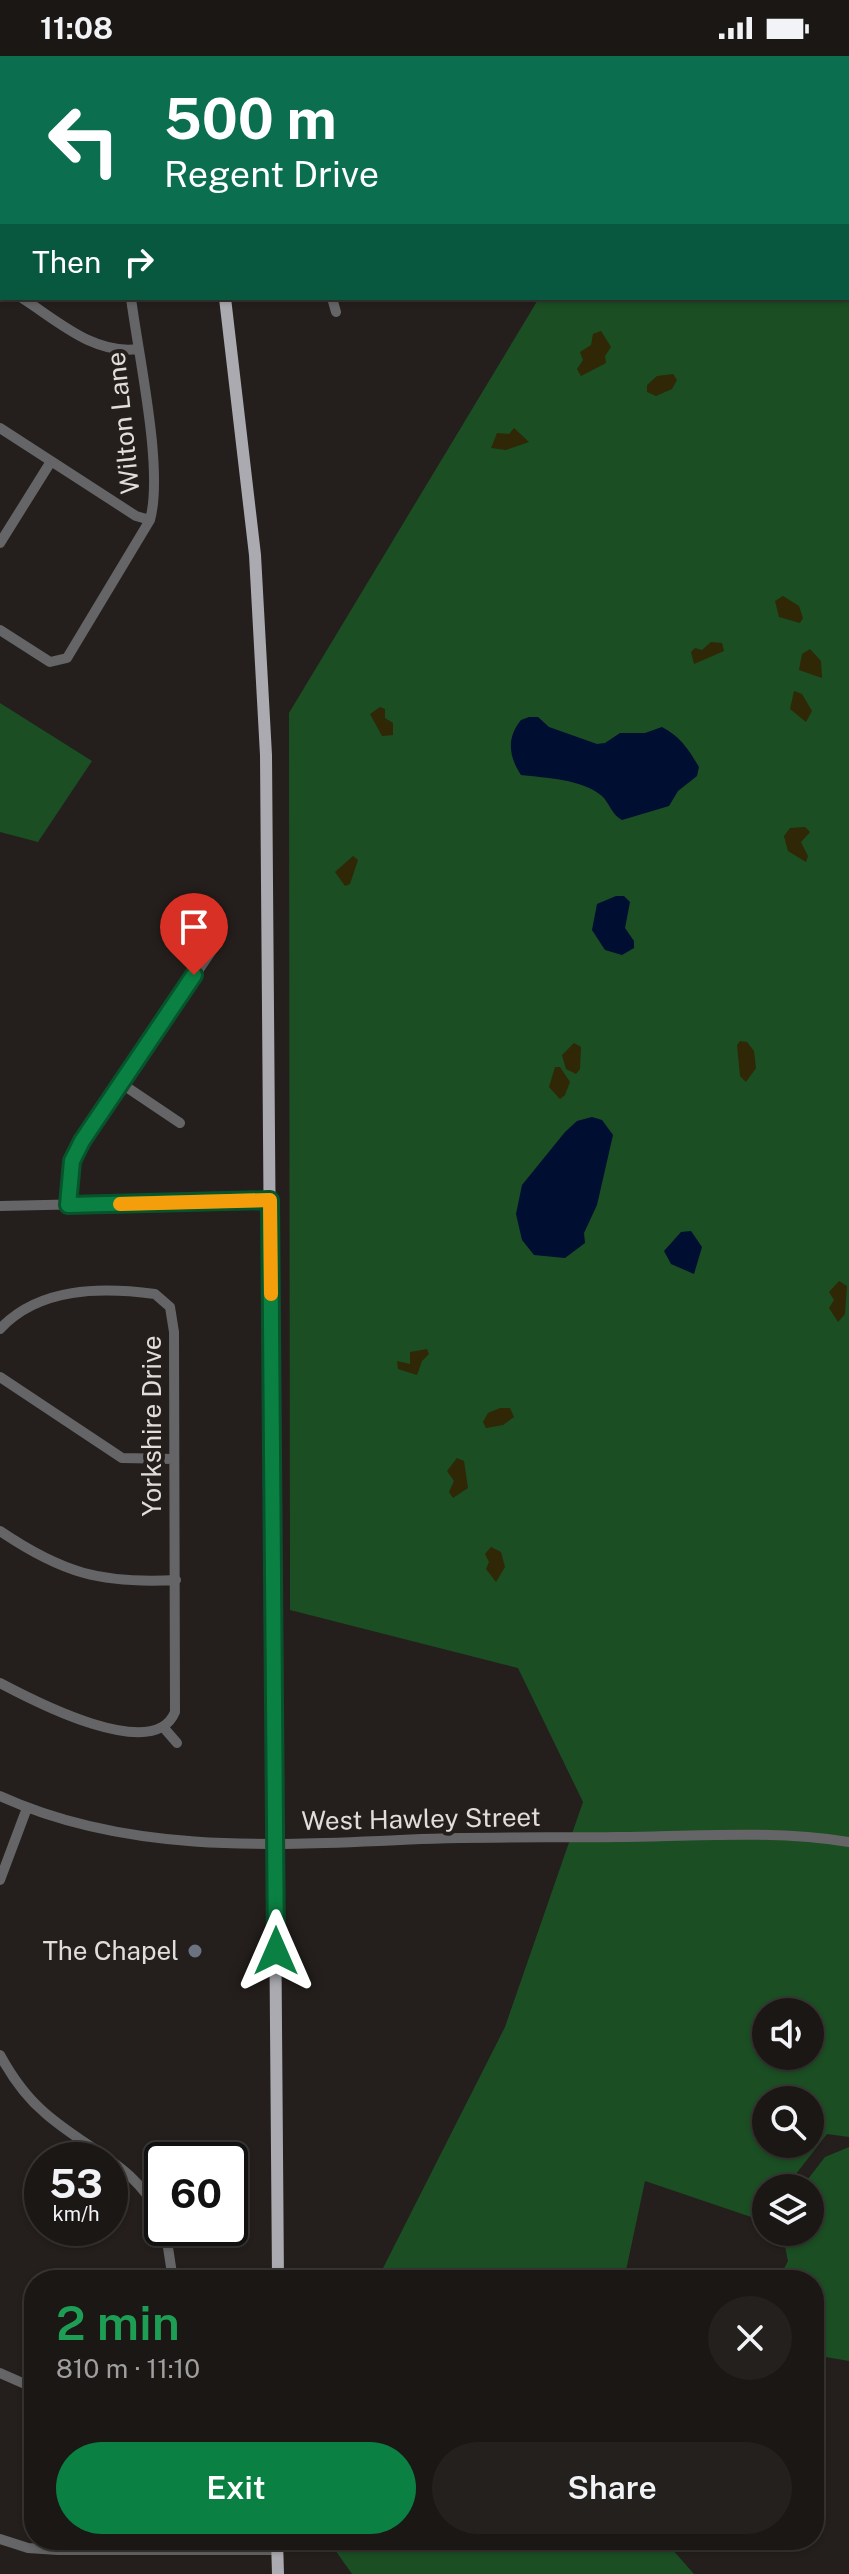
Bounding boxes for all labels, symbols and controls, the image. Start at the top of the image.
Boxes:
text: 11:08 [40,10,113,46]
text: 500 m [164,86,337,152]
icon: left [32,88,136,192]
text: Regent Drive [164,153,379,195]
icon: right [117,240,161,284]
text: Then [32,244,101,280]
street label: Wilton Lane [100,350,145,496]
pin [160,893,228,975]
icon: arrive [172,905,216,949]
street label: Yorkshire Drive [136,1335,167,1517]
street label: West Hawley Street [301,1801,541,1836]
position arrow [234,1909,318,1993]
place label: The Chapel [42,1935,179,1966]
marker: The Chapel [186,1942,204,1960]
map controls [752,1998,824,2246]
button: sound [752,1998,824,2070]
button: search [752,2086,824,2158]
speed limit sign: 60 [144,2142,248,2246]
text: 53 [49,2160,103,2207]
button: layers [752,2174,824,2246]
text: km/h [52,2202,100,2226]
text: 2 min [56,2294,180,2351]
button: close [708,2296,792,2380]
text: 810 m · 11:10 [56,2353,200,2384]
button: Exit [56,2442,416,2534]
button: Share [432,2442,792,2534]

